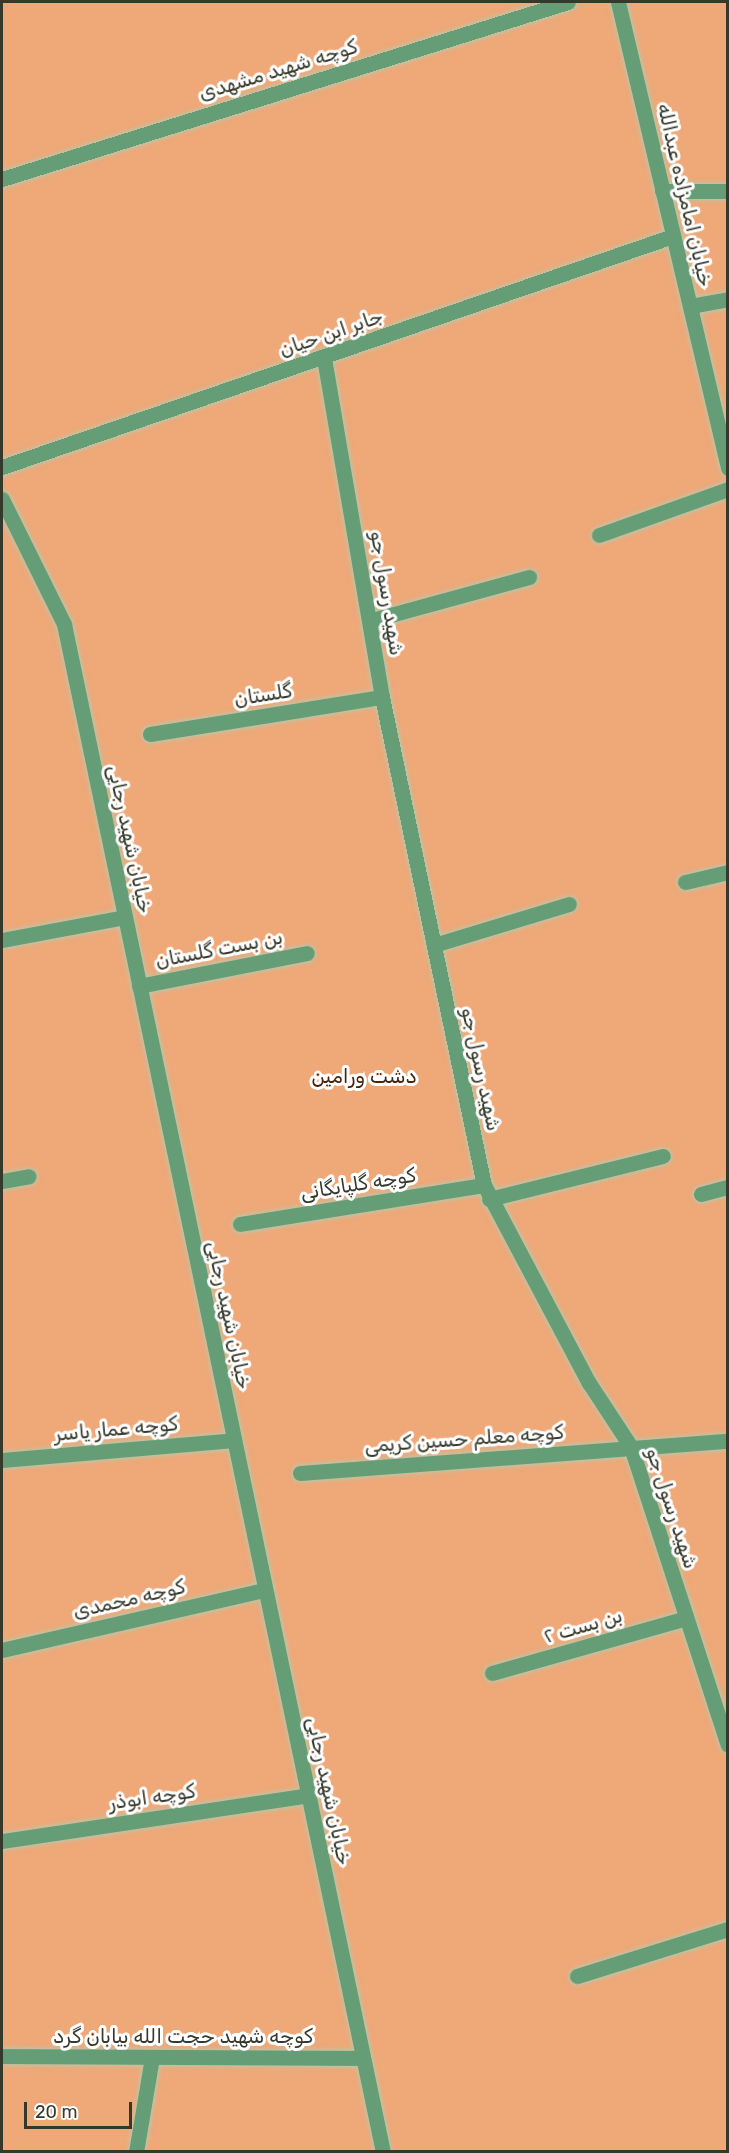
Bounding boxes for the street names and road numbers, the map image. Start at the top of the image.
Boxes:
street label: کوچه شهید مشهدی [196,34,360,106]
street label: خیابان امامزاده عبدالله [652,101,718,289]
street label: جابر ابن حیان [276,304,386,362]
street label: شهید رسول جو [365,529,409,657]
street label: گلستان [232,679,294,711]
street label: خیابان شهید رجایی [103,763,157,915]
street label: بن بست گلستان [153,925,285,973]
street label: شهید رسول جو [456,1005,506,1133]
street label: کوچه گلپایگانی [299,1163,417,1205]
street label: خیابان شهید رجایی [202,1239,256,1391]
street label: کوچه عمار یاسر [53,1412,179,1446]
street label: کوچه معلم حسین کریمی [364,1420,564,1458]
street label: شهید رسول جو [641,1444,703,1572]
street label: کوچه محمدی [71,1574,187,1624]
street label: بن بست ۲ [541,1603,625,1649]
street label: خیابان شهید رجایی [302,1715,356,1867]
street label: کوچه ابوذر [107,1779,197,1815]
street label: کوچه شهید حجت الله بیابان گرد [53,2024,313,2048]

